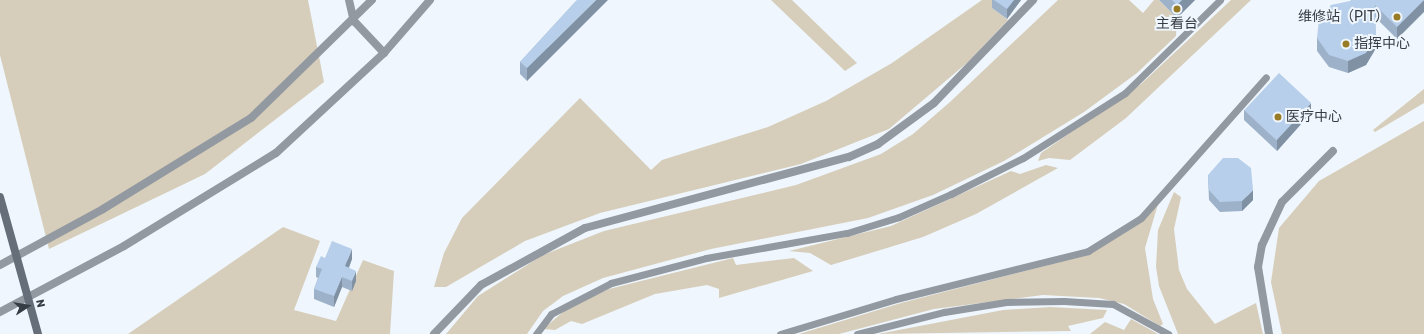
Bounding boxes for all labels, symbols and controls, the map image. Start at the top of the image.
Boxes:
marker: 主看台 [1172,4,1182,14]
place label: 维修站（PIT） [1298,9,1389,25]
marker: 维修站（PIT） [1392,12,1402,22]
place label: 主看台 [1156,16,1198,32]
place label: 指挥中心 [1354,36,1410,52]
marker: 指挥中心 [1341,39,1351,49]
place label: 医疗中心 [1286,109,1342,125]
marker: 医疗中心 [1273,112,1283,122]
north arrow [8,286,48,326]
text: N [33,298,47,309]

